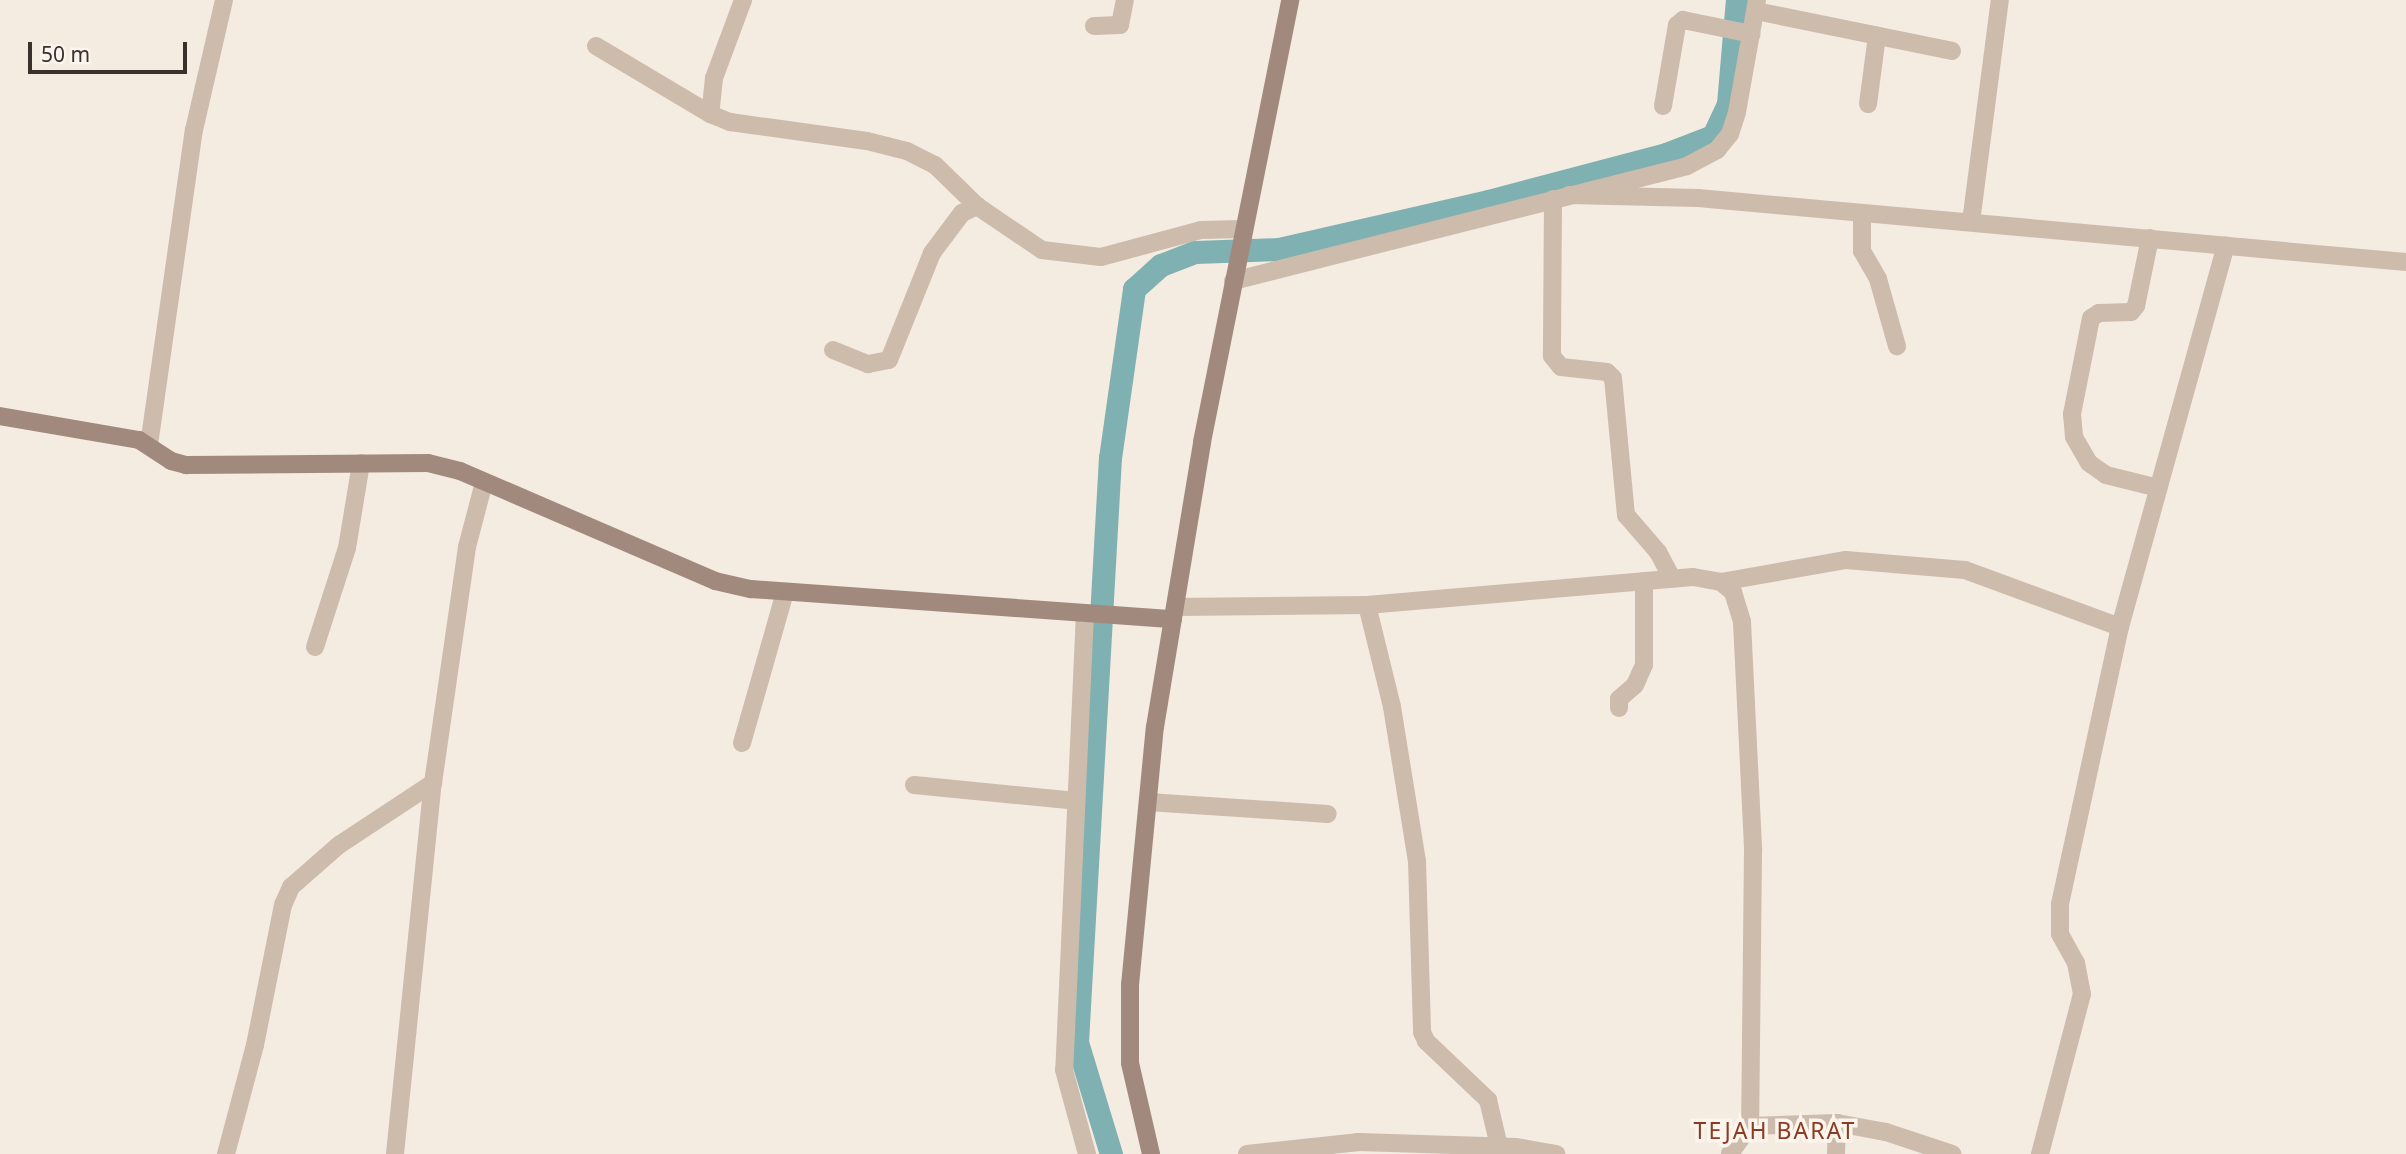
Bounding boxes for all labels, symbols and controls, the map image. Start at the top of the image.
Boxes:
scale bar [32,28,191,72]
text: 50 m [41,40,90,68]
district label: TEJAH BARAT [1695,1116,1855,1144]

